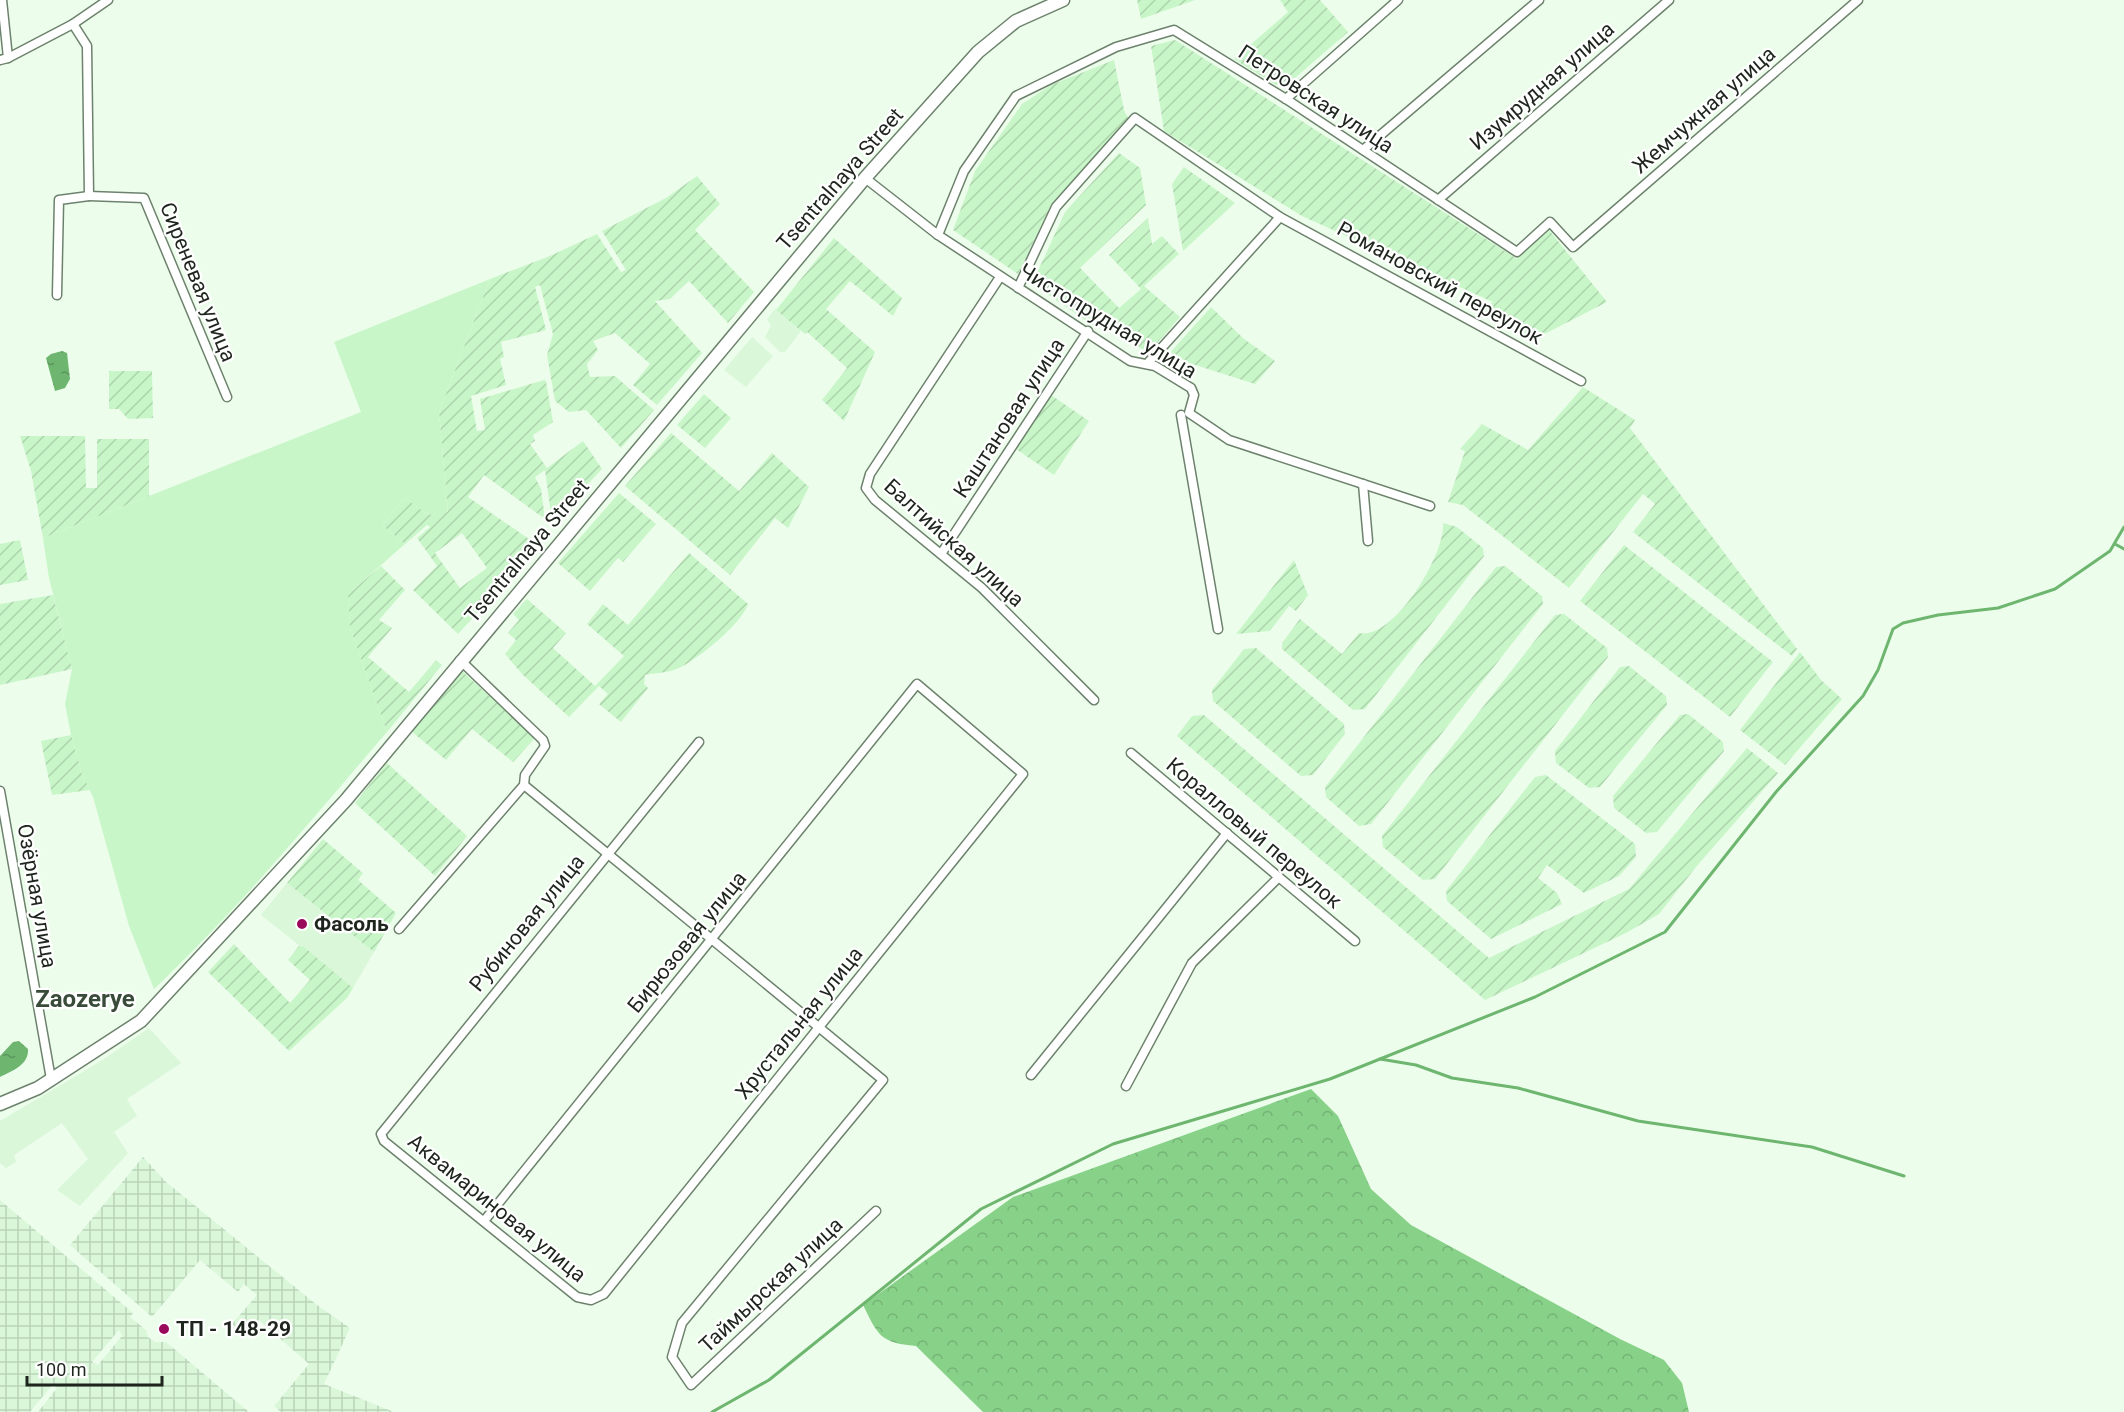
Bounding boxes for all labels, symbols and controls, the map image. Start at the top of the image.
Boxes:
street label: Изумрудная улица [1465,17,1619,155]
street label: Петровская улица [1234,40,1398,158]
street label: Жемчужная улица [1628,42,1780,178]
street label: Tsentralnaya Street [772,103,908,255]
street label: Сиреневая улица [155,199,241,365]
street label: Романовский переулок [1333,217,1547,350]
street label: Чистопрудная улица [1015,258,1201,384]
street label: Каштановая улица [949,334,1069,502]
street label: Tsentralnaya Street [460,474,594,628]
street label: Балтийская улица [879,474,1029,612]
street label: Коралловый переулок [1162,753,1347,914]
street label: Озёрная улица [13,822,61,970]
street label: Рубиновая улица [465,850,589,996]
street label: Бирюзовая улица [623,867,751,1017]
place label: Фасоль [314,912,389,936]
marker: Фасоль [295,917,309,931]
street label: Хрустальная улица [730,942,868,1104]
district label: Zaozerye [35,985,135,1013]
street label: Аквамариновая улица [403,1129,591,1287]
street label: Таймырская улица [695,1213,847,1357]
place label: ТП - 148-29 [176,1317,291,1341]
marker: ТП - 148-29 [157,1322,171,1336]
scale bar [27,1349,162,1387]
text: 100 m [36,1359,87,1380]

